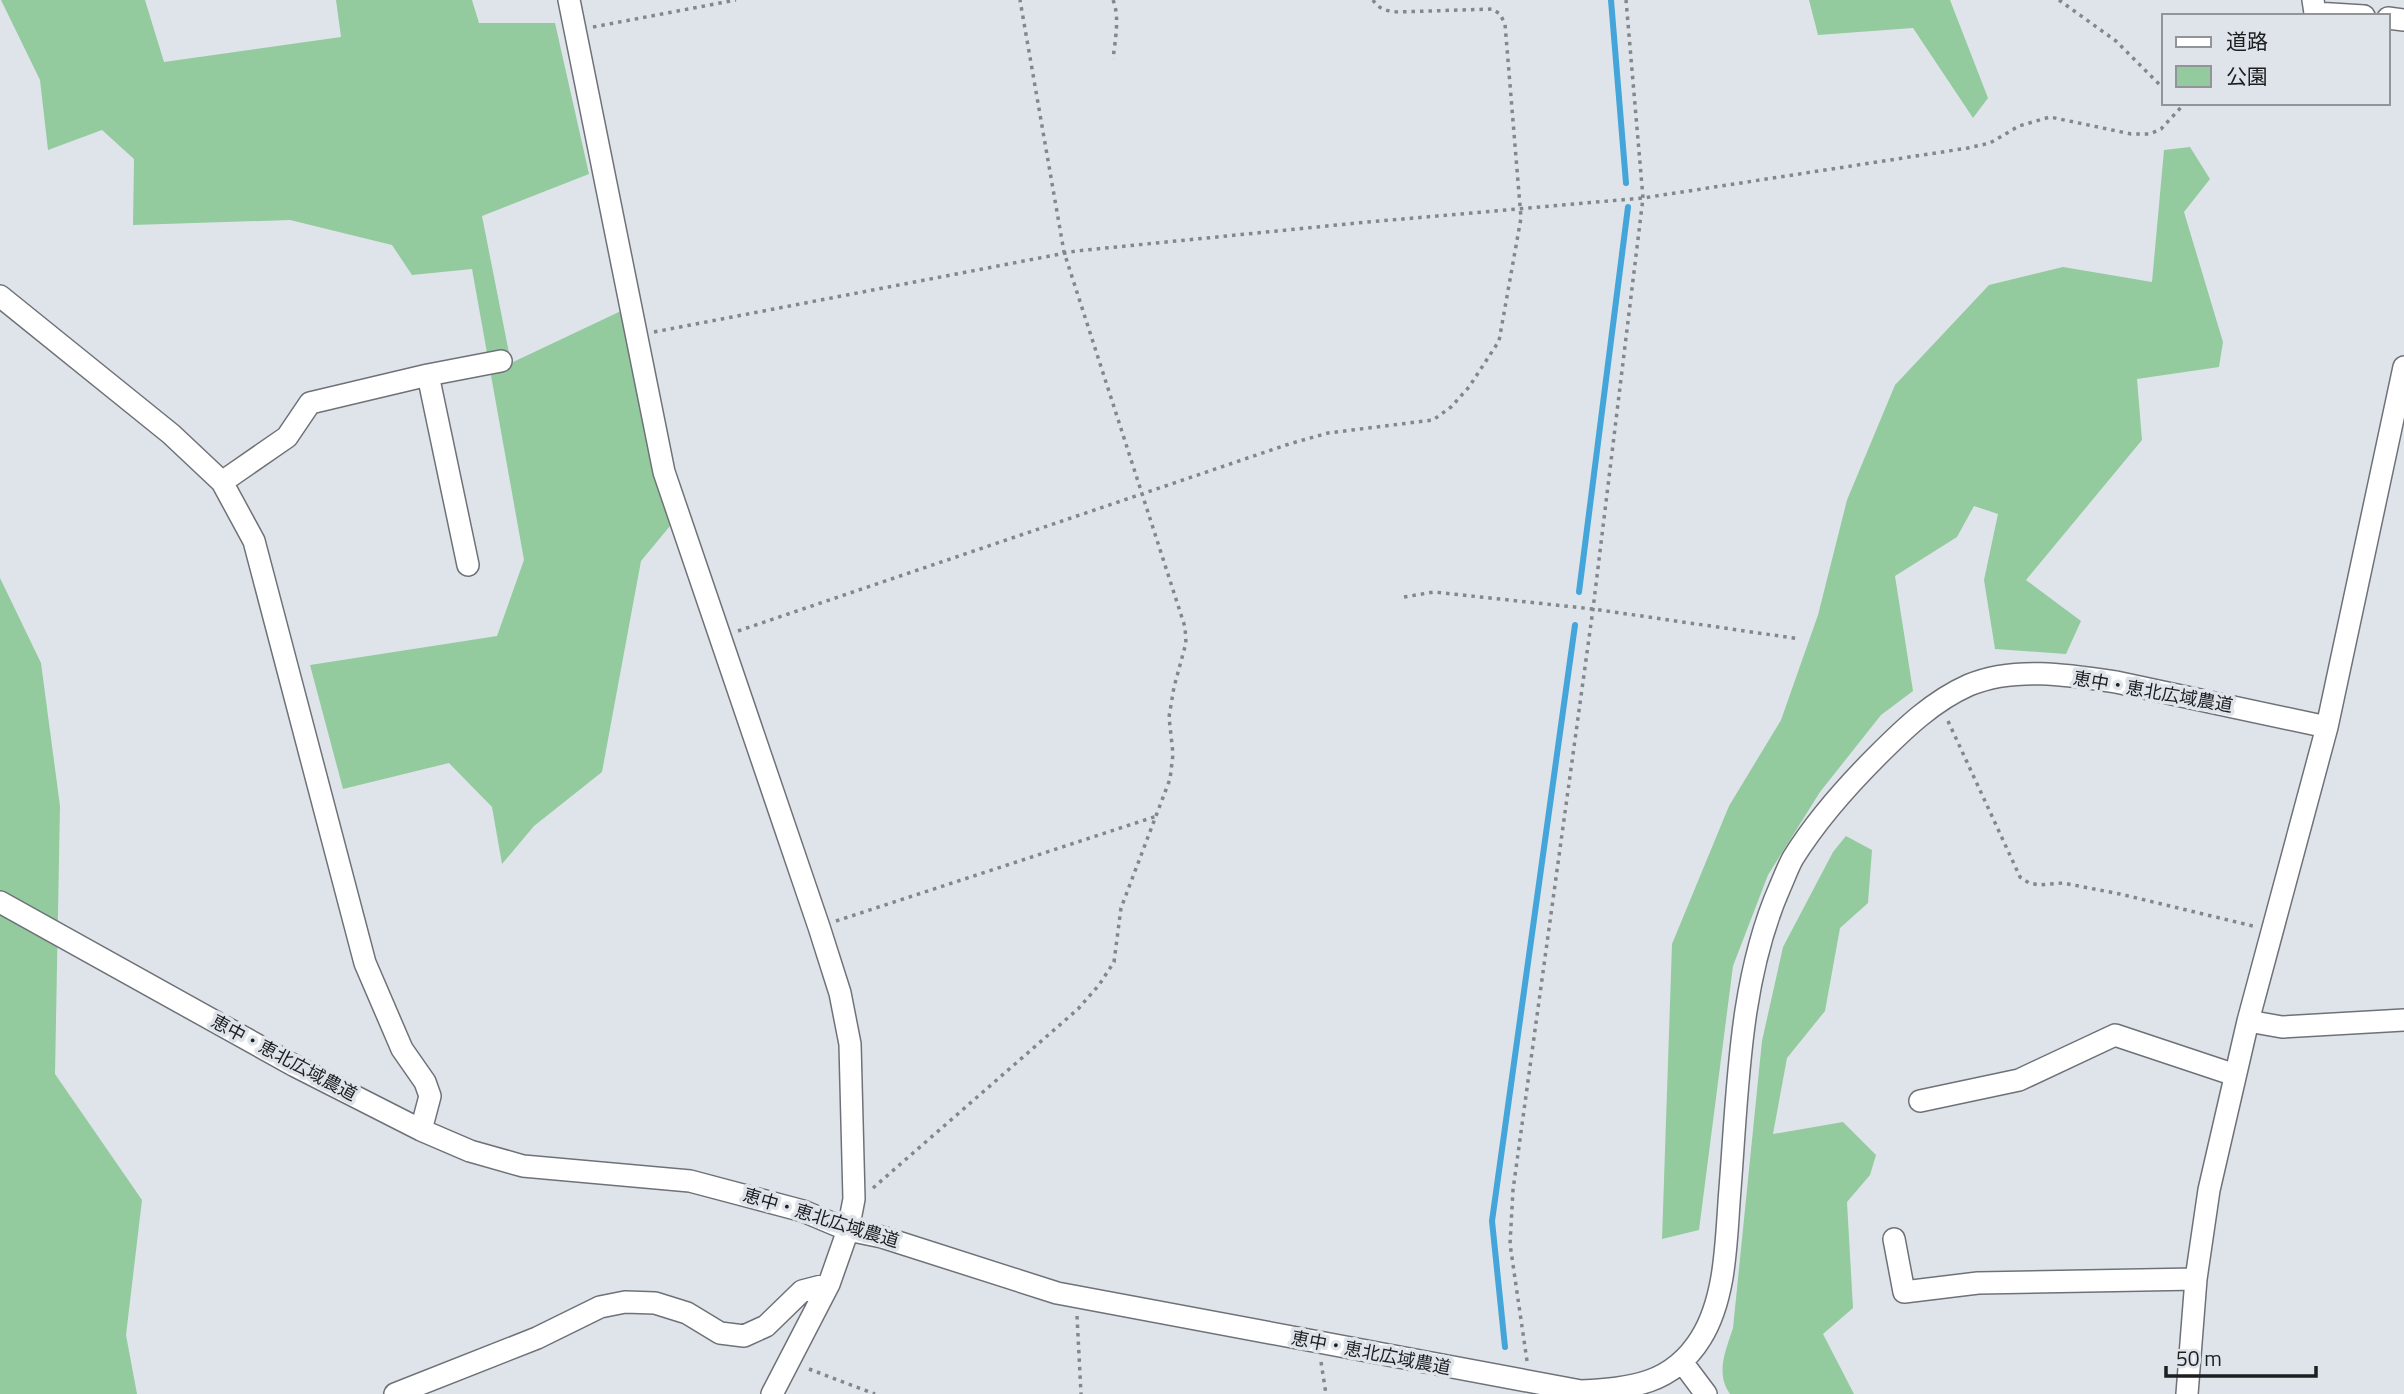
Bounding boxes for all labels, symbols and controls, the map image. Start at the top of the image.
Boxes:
legend [2162,14,2390,105]
text: 道路 [2226,25,2268,57]
text: 公園 [2226,60,2268,92]
street label: 恵中・恵北広域農道 [2071,664,2235,719]
street label: 恵中・恵北広域農道 [206,1008,362,1108]
street label: 恵中・恵北広域農道 [740,1181,903,1254]
street label: 恵中・恵北広域農道 [1289,1324,1453,1381]
scale bar [2166,1334,2316,1378]
text: 50 m [2176,1342,2222,1374]

